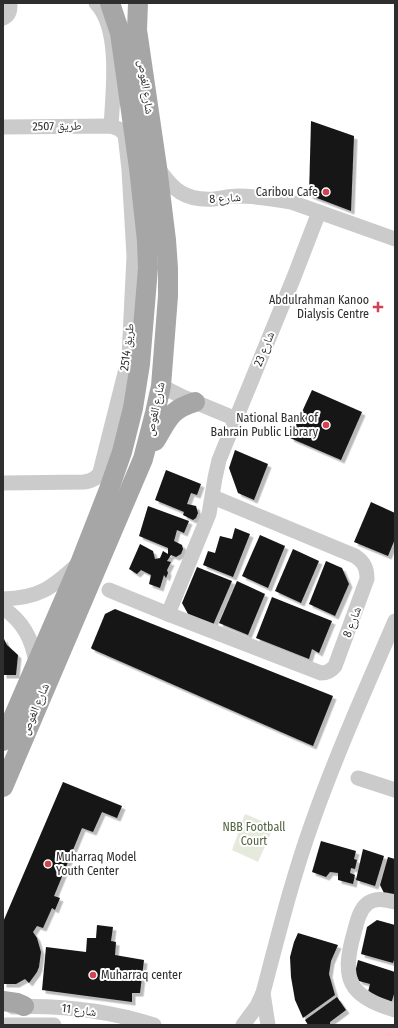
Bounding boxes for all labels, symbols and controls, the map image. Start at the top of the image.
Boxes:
street label: شارع الغوص [134,59,157,115]
street label: طريق 2507 [32,119,82,134]
place label: Caribou Cafe [256,185,318,199]
marker: Caribou Cafe [321,187,331,197]
street label: شارع 8 [209,190,241,207]
place label: Abdulrahman Kanoo Dialysis Centre [269,293,369,321]
marker: Abdulrahman Kanoo Dialysis Centre [372,301,384,313]
street label: طريق 2514 [117,322,137,372]
street label: شارع 23 [251,329,278,369]
street label: شارع الغوص [142,381,169,437]
place label: National Bank of Bahrain Public Library [211,411,319,439]
marker: National Bank of Bahrain Public Library [321,420,331,430]
street label: شارع 8 [340,605,365,640]
street label: شارع الغوص [18,681,53,737]
park label: NBB Football Court [223,820,286,848]
place label: Muharraq Model Youth Center [56,850,137,878]
marker: Muharraq Model Youth Center [43,859,53,869]
place label: Muharraq center [101,968,183,982]
marker: Muharraq center [88,970,98,980]
street label: شارع 11 [61,1001,97,1020]

